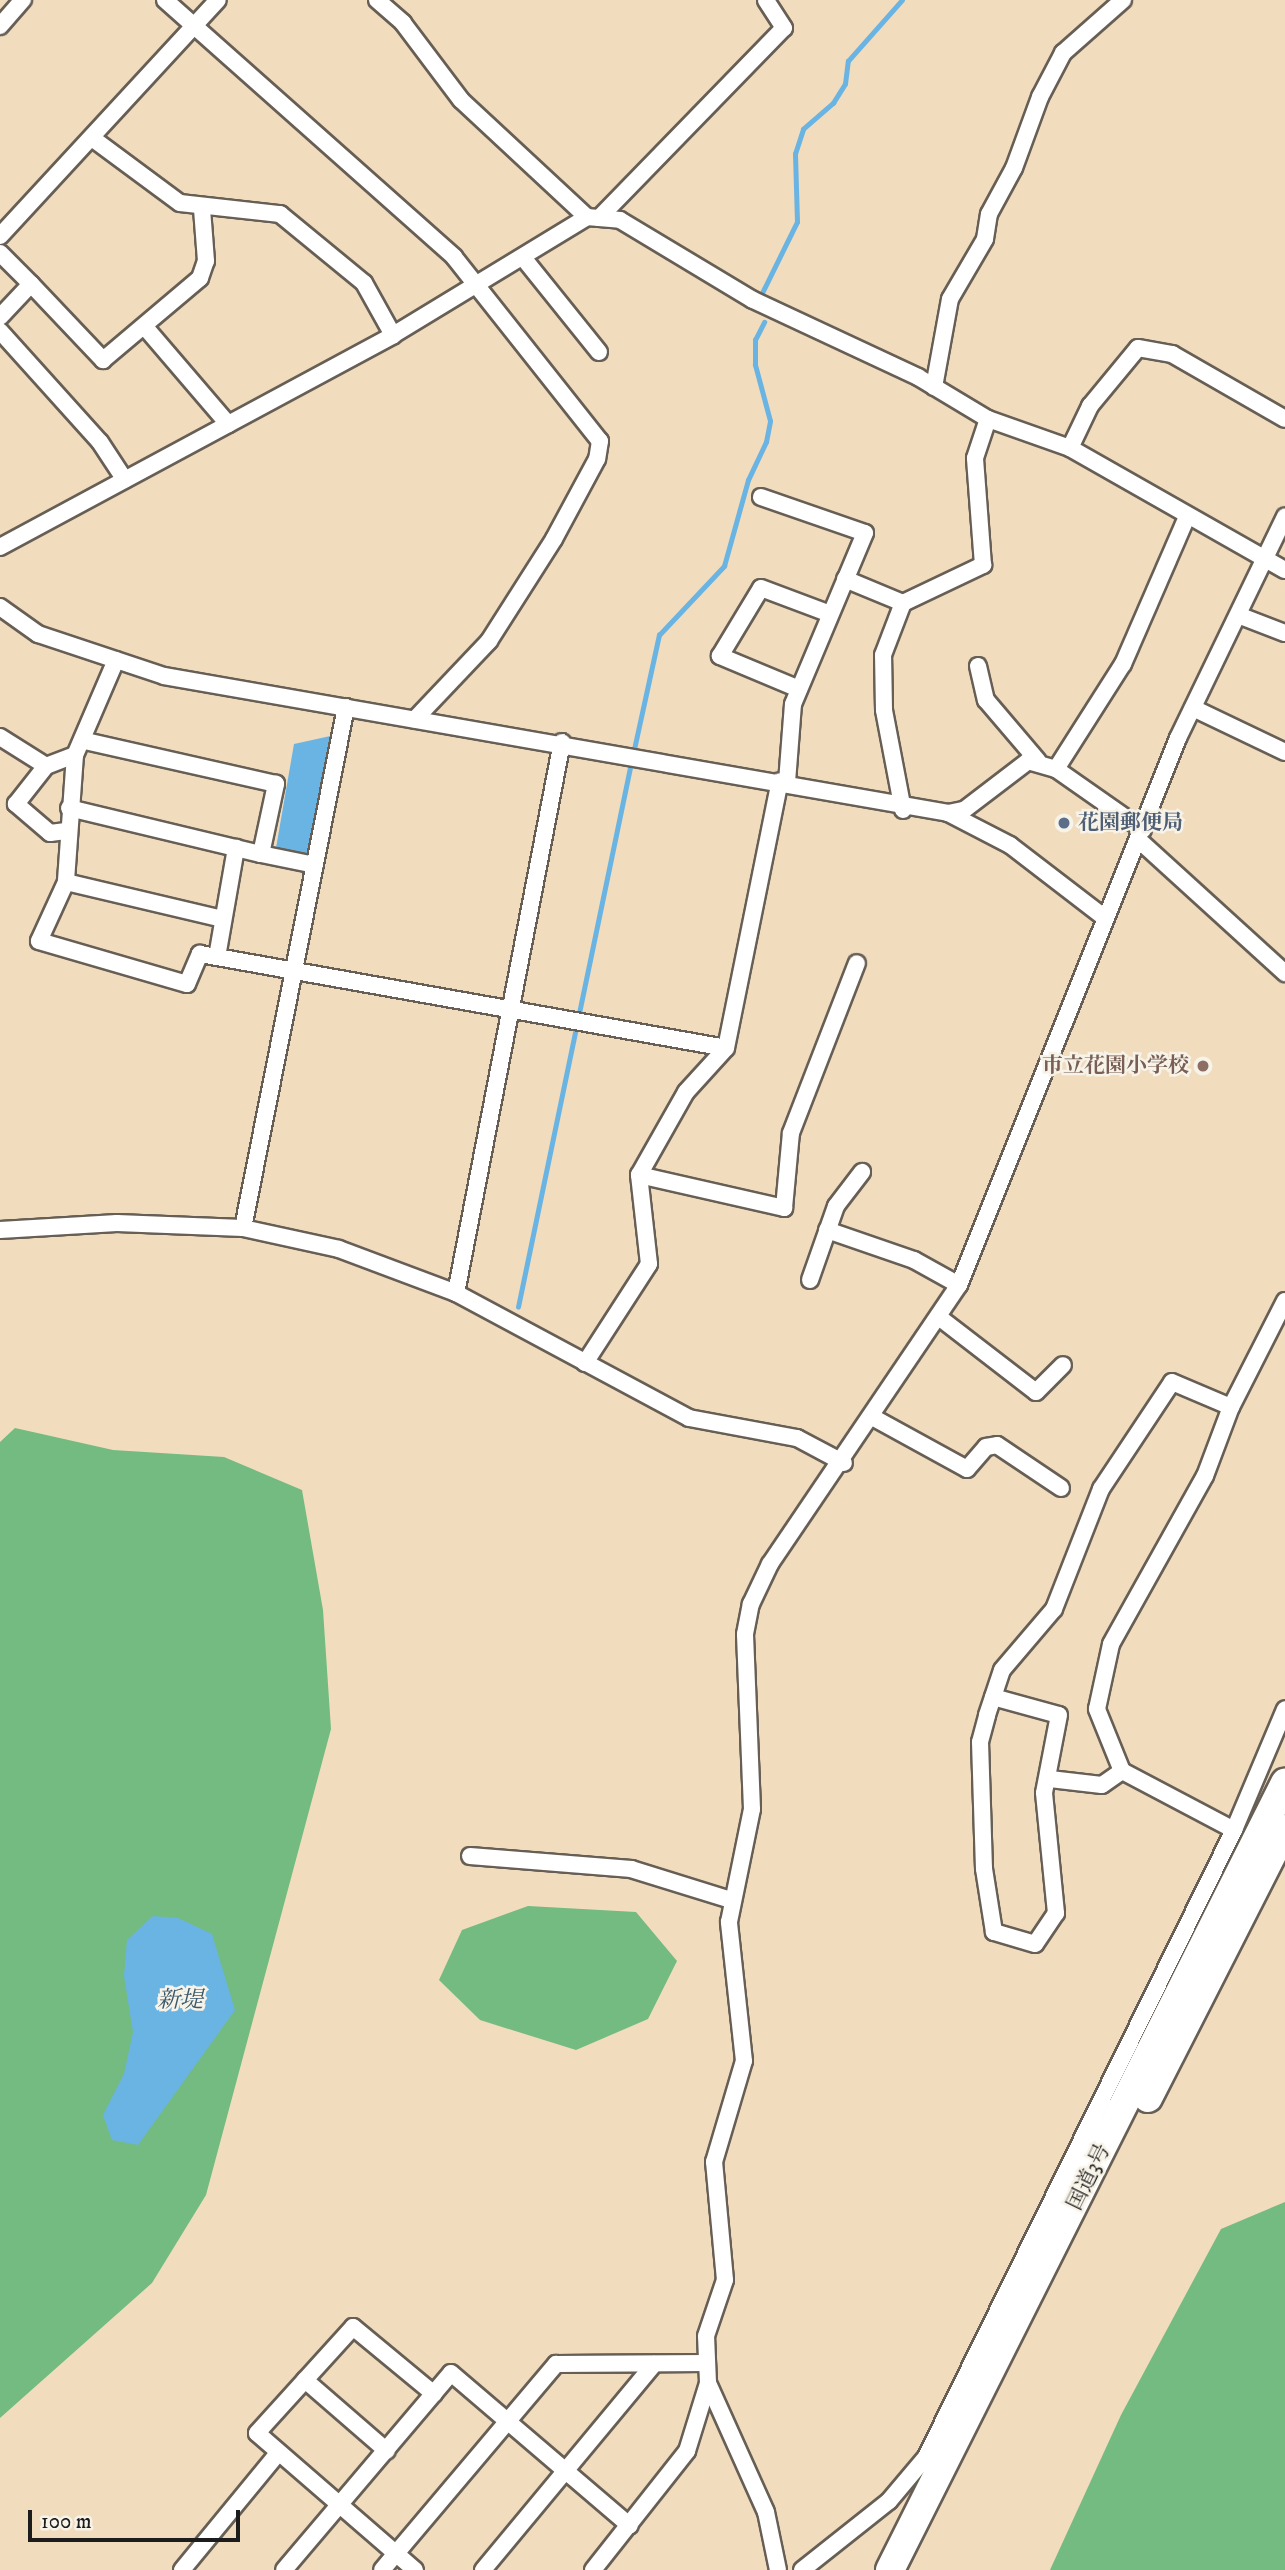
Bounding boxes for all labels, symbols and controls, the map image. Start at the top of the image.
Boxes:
place label: 花園郵便局 [1078,810,1183,836]
marker: 花園郵便局 [1056,815,1072,831]
place label: 市立花園小学校 [1042,1053,1189,1079]
marker: 市立花園小学校 [1195,1058,1211,1074]
water label: 新堤 [157,1987,203,2015]
street label: 国道3号 [1062,2140,1116,2214]
scale bar [32,2496,243,2540]
text: 100 m [41,2509,92,2535]

